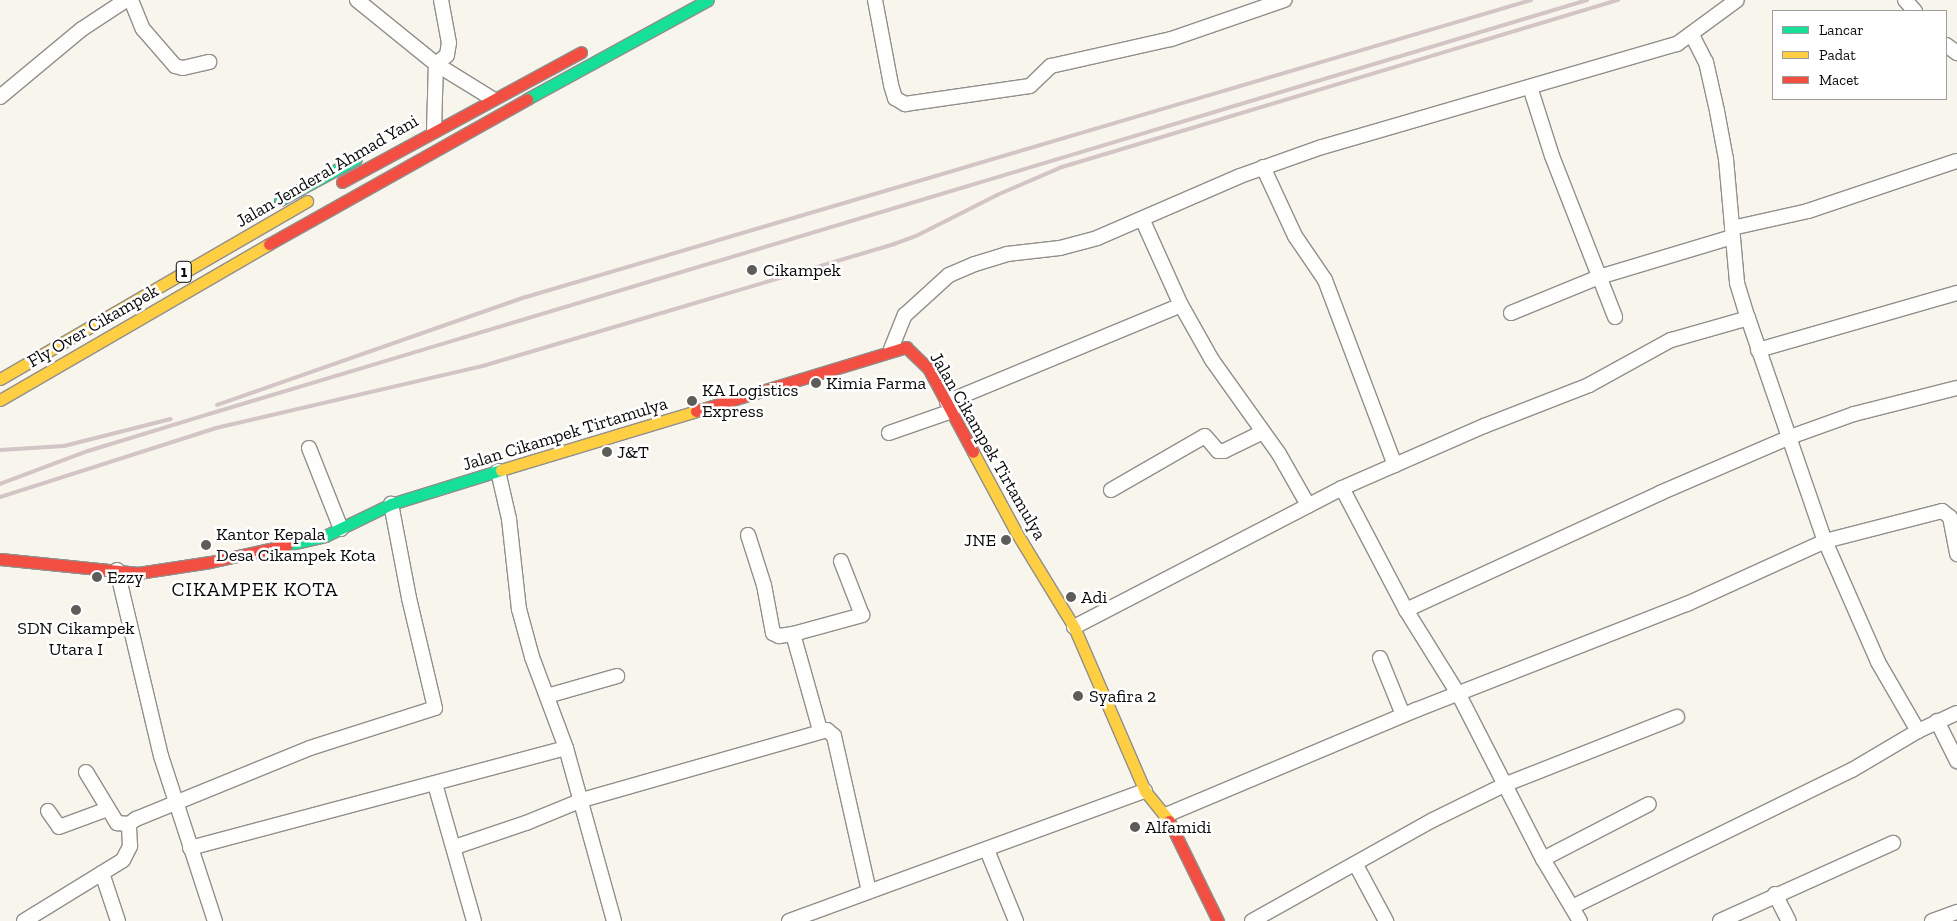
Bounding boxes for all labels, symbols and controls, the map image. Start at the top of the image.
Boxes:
legend [1772,10,1947,100]
text: Lancar [1819,21,1864,39]
text: Padat [1819,46,1856,64]
text: Macet [1819,71,1859,89]
street label: Jalan Jenderal Ahmad Yani [232,110,422,232]
road number: 1 [175,258,193,286]
place label: Cikampek [763,259,841,281]
marker: Cikampek [745,263,759,277]
street label: Fly Over Cikampek [24,280,162,372]
street label: Jalan Cikampek Tirtamulya [925,348,1051,544]
place label: Kimia Farma [826,372,926,394]
marker: Kimia Farma [810,377,822,389]
place label: KA Logistics Express [702,380,799,422]
street label: Jalan Cikampek Tirtamulya [460,392,670,476]
marker: KA Logistics Express [686,395,698,407]
place label: J&T [617,441,649,463]
marker: J&T [601,446,613,458]
place label: Kantor Kepala Desa Cikampek Kota [216,524,376,566]
place label: JNE [964,529,996,551]
marker: JNE [1000,534,1012,546]
marker: Kantor Kepala Desa Cikampek Kota [200,539,212,551]
place label: Ezzy [107,566,143,588]
marker: Ezzy [91,571,103,583]
district label: CIKAMPEK KOTA [170,577,340,601]
place label: Adi [1081,586,1107,608]
marker: Adi [1065,591,1077,603]
marker: SDN Cikampek Utara I [70,604,82,616]
place label: SDN Cikampek Utara I [17,618,135,660]
place label: Syafira 2 [1089,685,1156,707]
marker: Syafira 2 [1071,689,1085,703]
place label: Alfamidi [1145,816,1211,838]
marker: Alfamidi [1129,821,1141,833]

